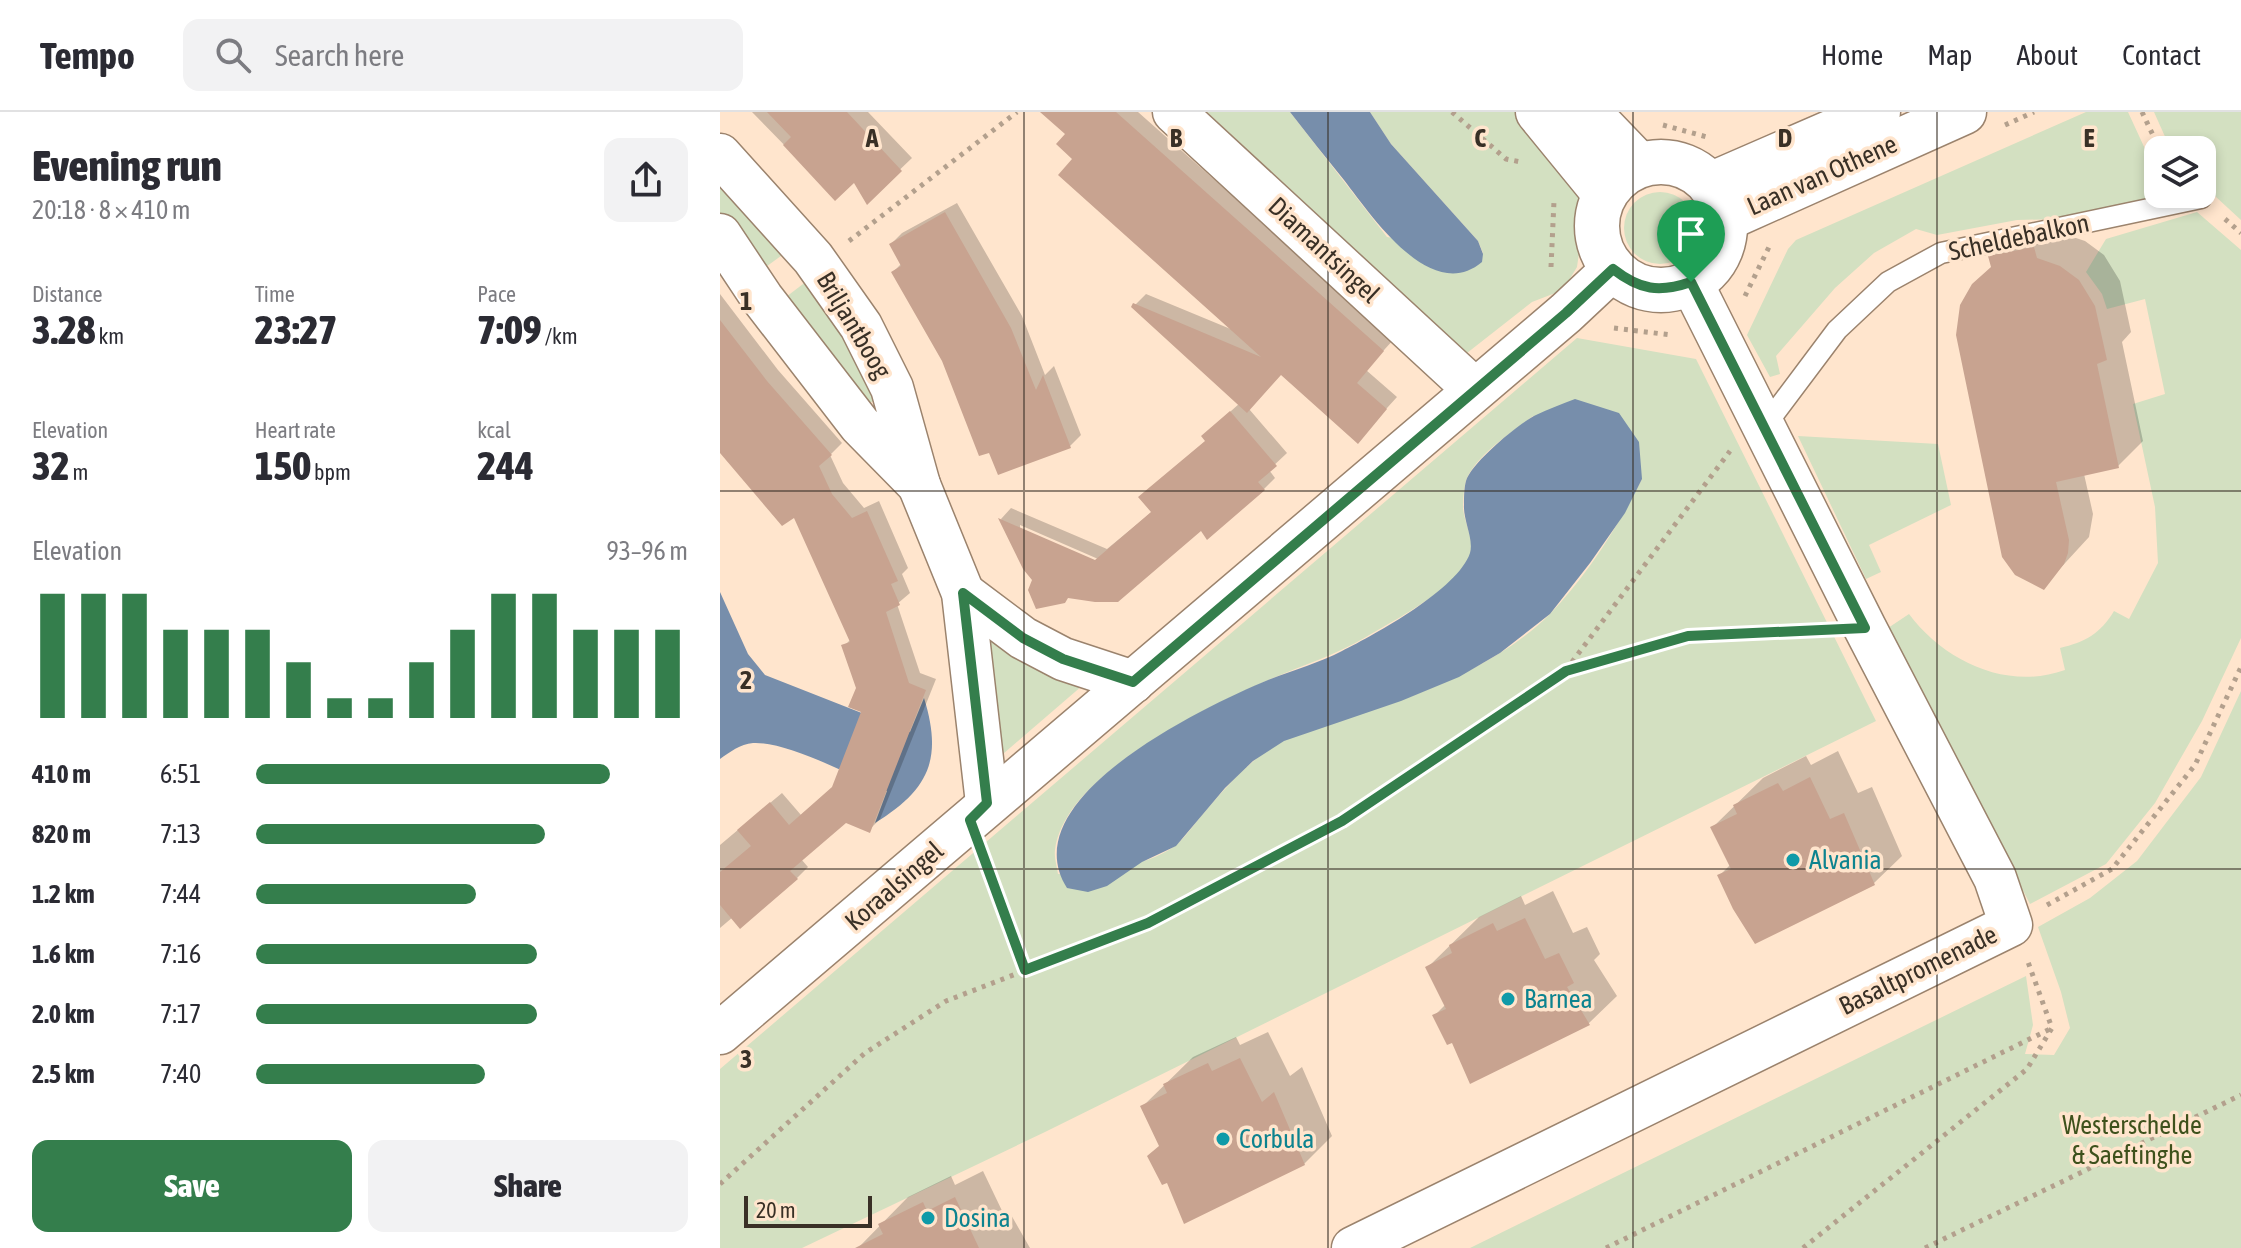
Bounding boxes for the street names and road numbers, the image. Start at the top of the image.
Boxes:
street label: Laan van Othene [1743,129,1901,221]
street label: Diamantsingel [1262,191,1386,309]
street label: Scheldebalkon [1946,207,2092,267]
street label: Briljantboog [811,266,898,384]
street label: Koraalsingel [839,835,949,937]
street label: Basaltpromenade [1834,919,2002,1021]

